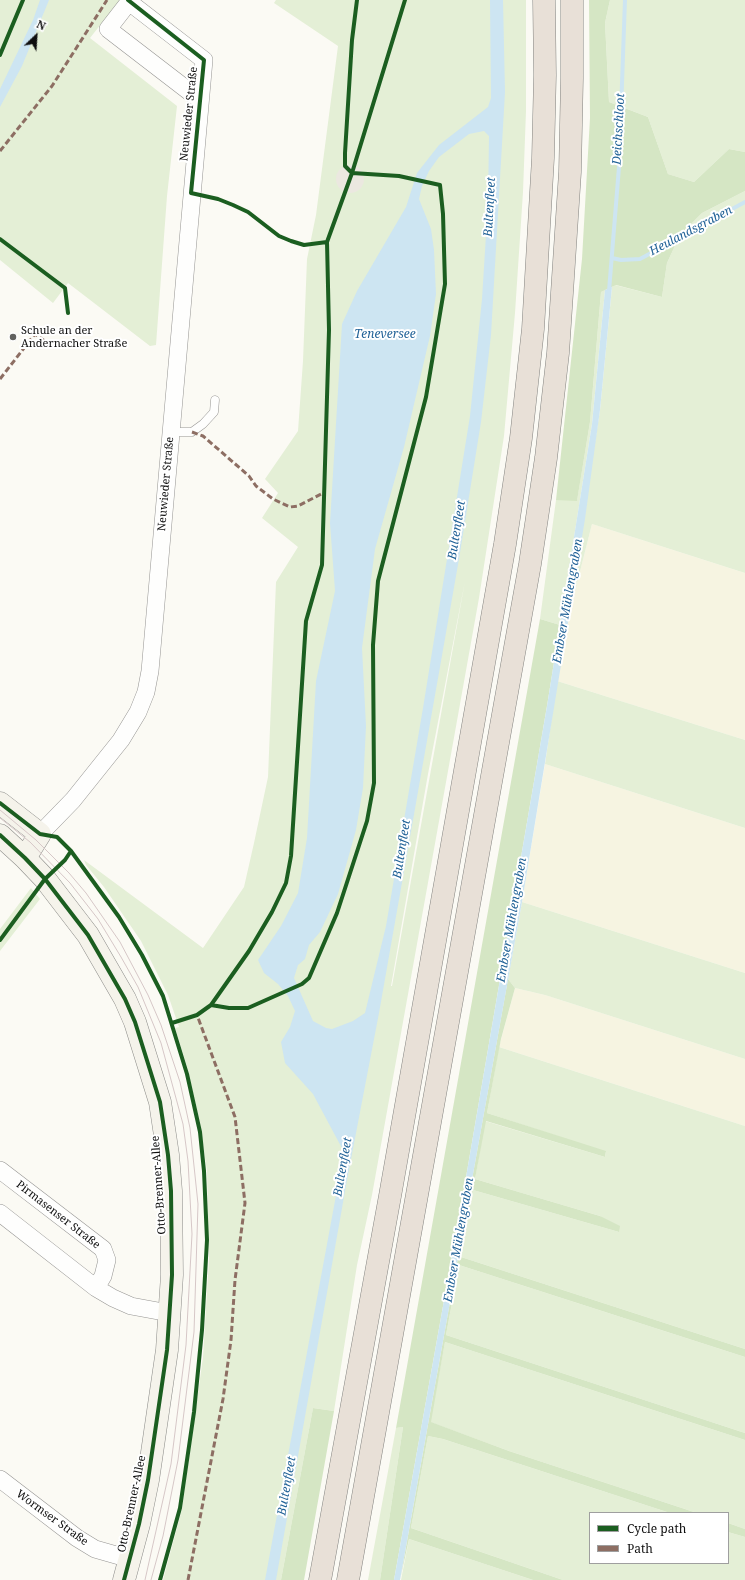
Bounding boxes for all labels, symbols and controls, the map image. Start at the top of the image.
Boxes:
north arrow [16,16,56,56]
text: N [34,16,48,33]
street label: Neuwieder Straße [177,66,201,162]
water label: Deichschloot [610,93,628,165]
water label: Bultenfleet [481,177,499,237]
water label: Heulandsgraben [647,203,735,259]
place label: Schule an der Andernacher Straße [21,324,127,350]
water label: Teneversee [354,328,416,342]
marker: Schule an der Andernacher Straße [8,332,18,342]
street label: Neuwieder Straße [155,436,177,532]
water label: Bultenfleet [445,499,469,561]
water label: Embser Mühlengraben [550,538,586,664]
water label: Bultenfleet [390,818,414,880]
water label: Embser Mühlengraben [494,857,530,983]
street label: Otto-Brenner-Allee [149,1135,169,1235]
water label: Bultenfleet [331,1136,355,1198]
water label: Embser Mühlengraben [441,1177,477,1303]
street label: Pirmasenser Straße [13,1178,103,1252]
street label: Otto-Brenner-Allee [115,1454,149,1554]
water label: Bultenfleet [275,1455,299,1517]
street label: Wormser Straße [13,1487,91,1549]
legend [589,1512,729,1564]
text: Cycle path [627,1520,686,1537]
text: Path [627,1540,653,1557]

